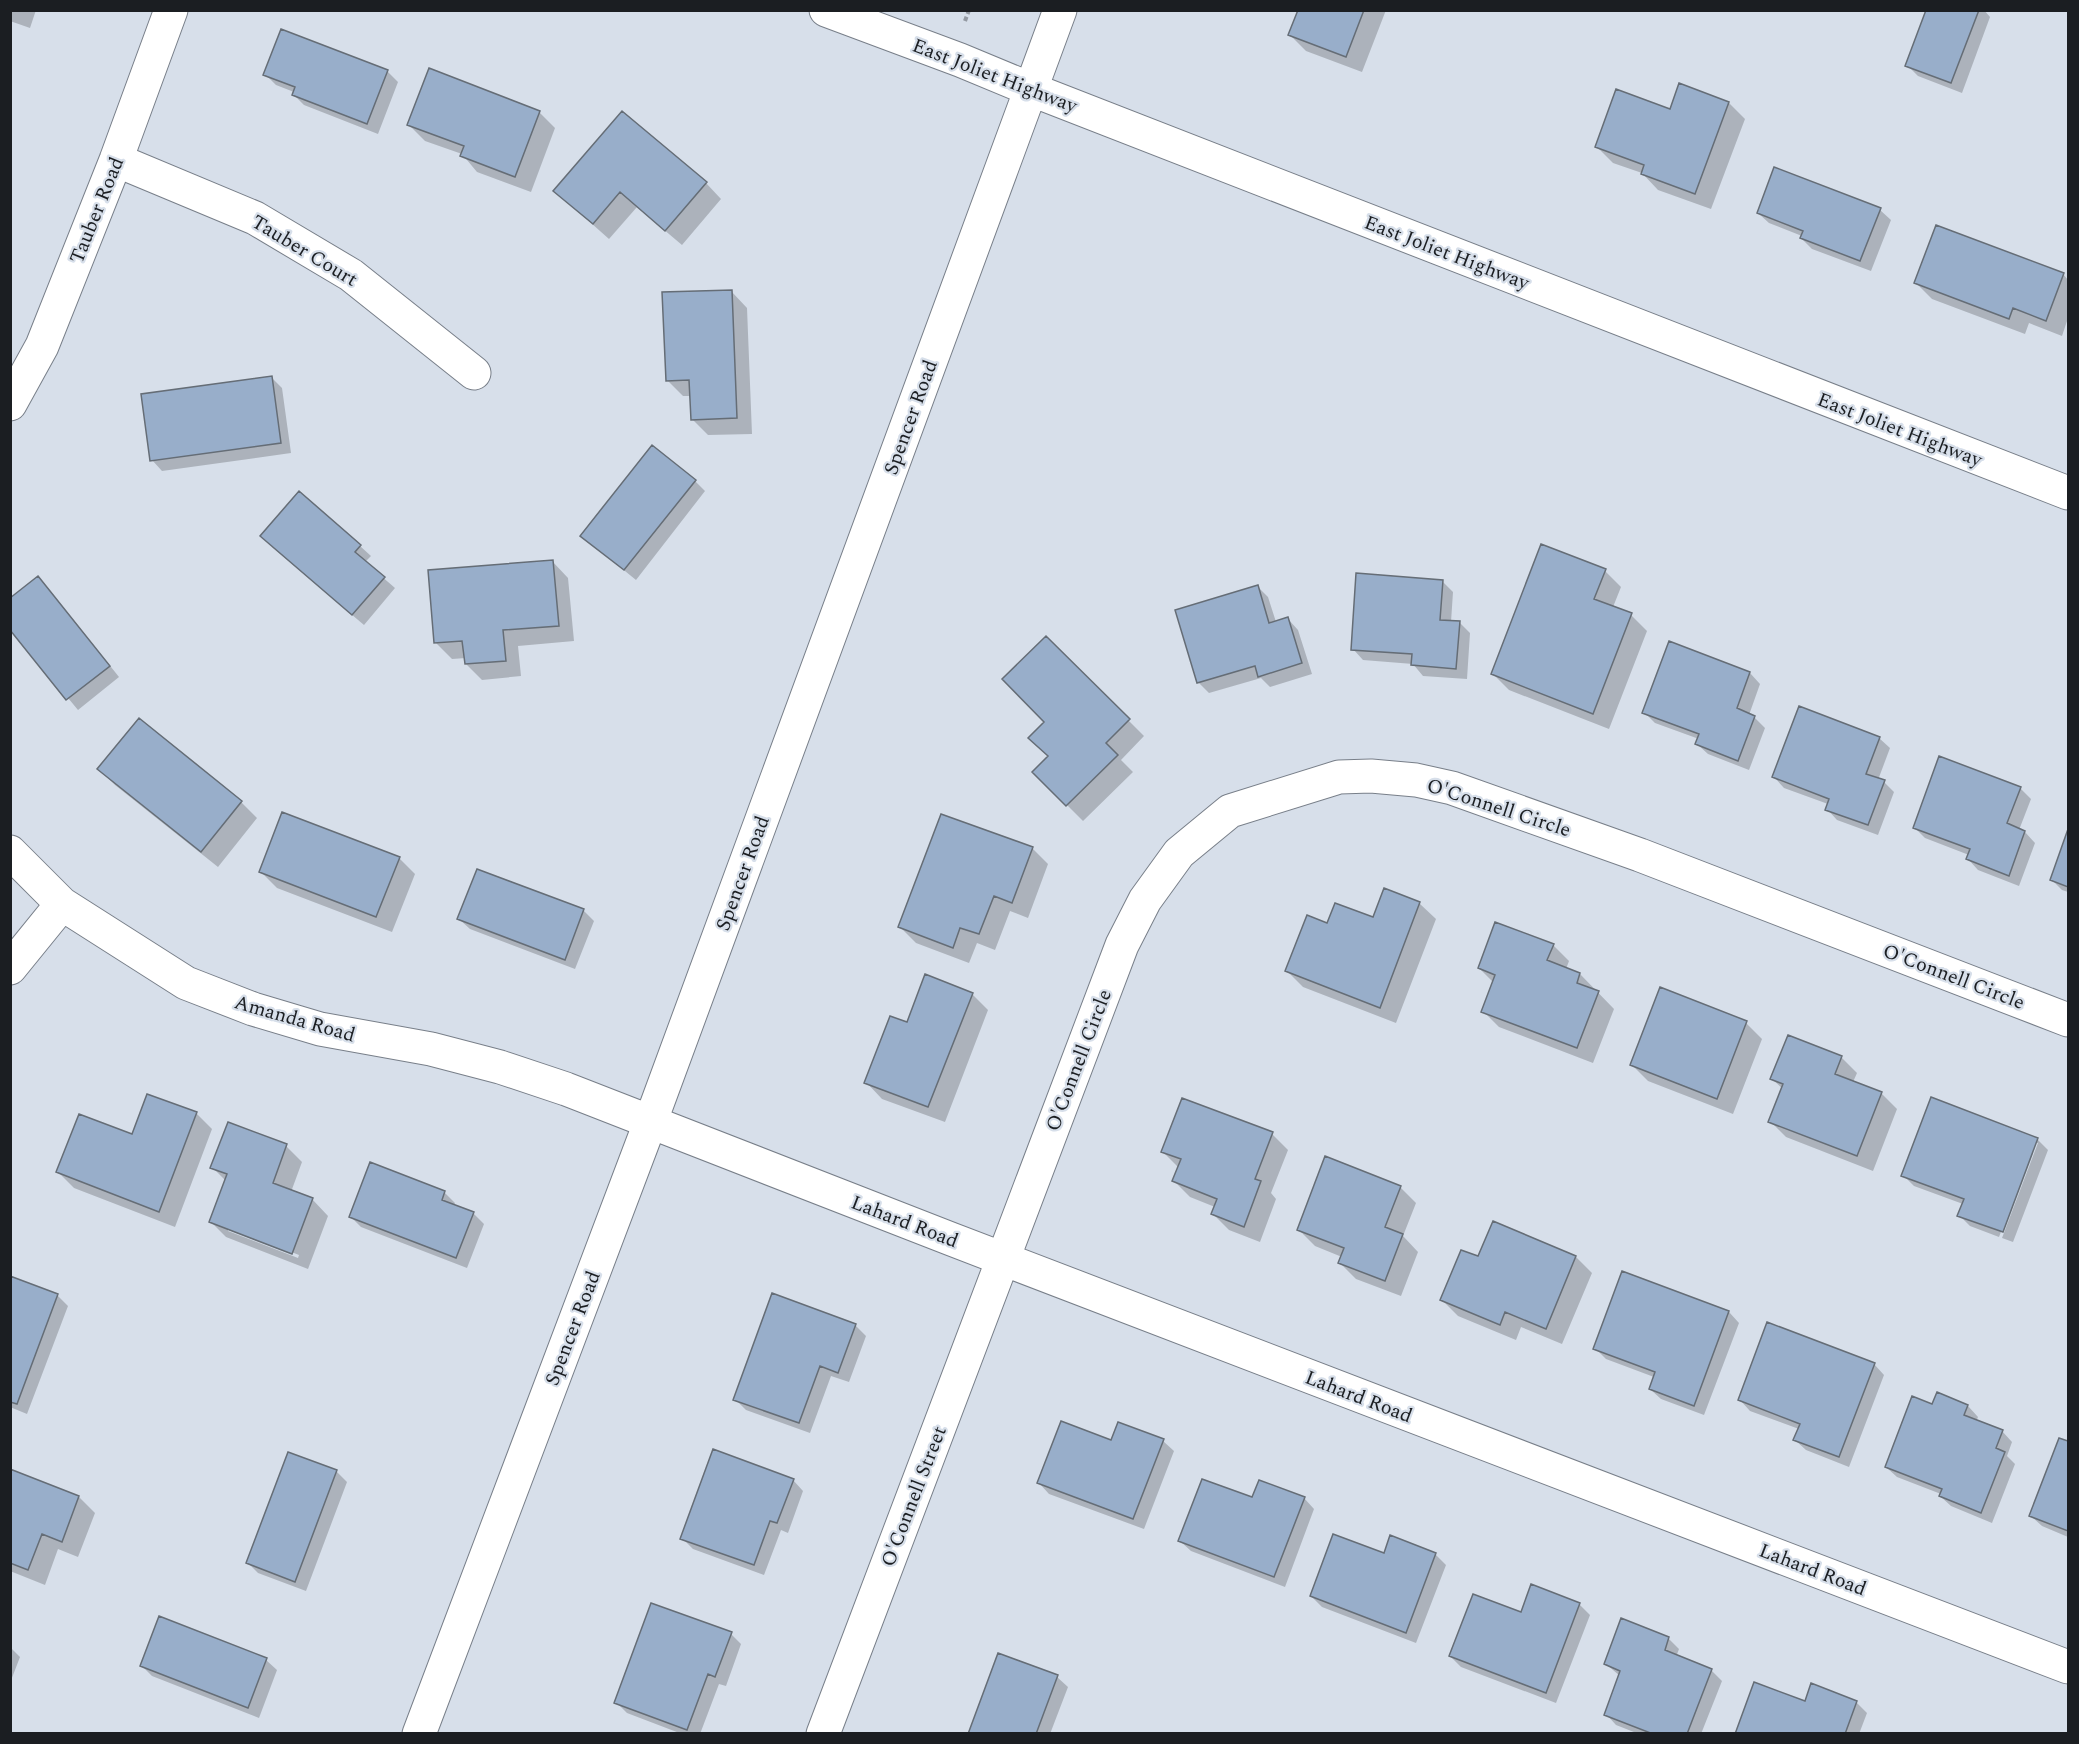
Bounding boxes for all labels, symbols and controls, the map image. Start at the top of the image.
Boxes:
street label: East Joliet Highway [908,31,1083,122]
street label: Tauber Road [62,153,132,268]
street label: Tauber Court [246,207,363,294]
street label: East Joliet Highway [1360,208,1535,299]
street label: Spencer Road [876,356,946,479]
street label: East Joliet Highway [1813,385,1988,476]
street label: O'Connell Circle [1423,771,1575,845]
street label: Spencer Road [708,812,778,935]
street label: O'Connell Circle [1878,936,2029,1018]
street label: O'Connell Circle [1038,985,1120,1136]
street label: Amanda Road [231,987,359,1051]
street label: Lahard Road [847,1188,963,1256]
street label: Spencer Road [537,1267,609,1390]
street label: Lahard Road [1301,1363,1417,1431]
street label: O'Connell Street [873,1422,955,1571]
street label: Lahard Road [1755,1536,1871,1604]

